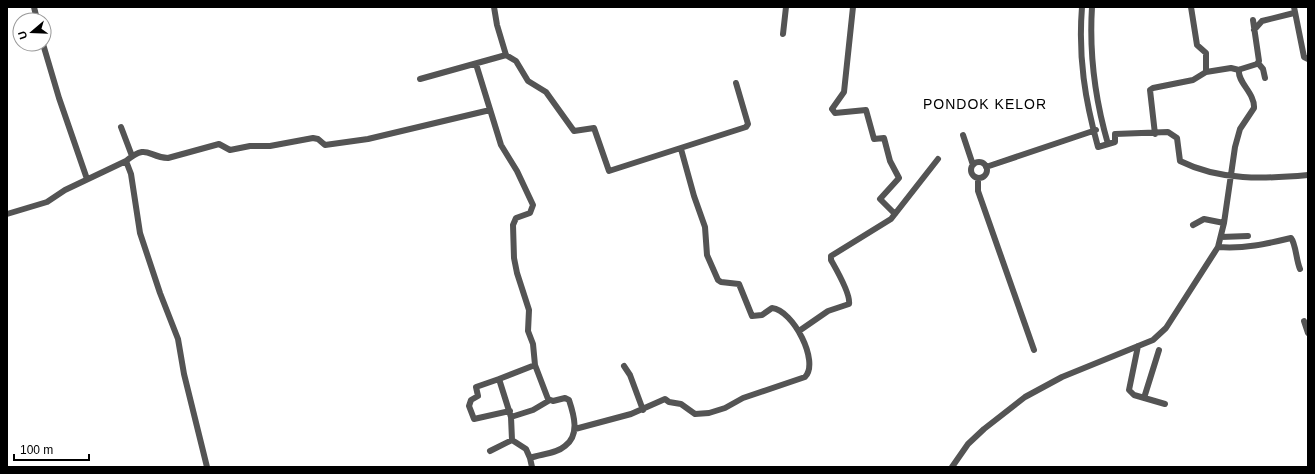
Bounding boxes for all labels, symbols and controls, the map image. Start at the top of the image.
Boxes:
north arrow [12,12,52,52]
text: U [16,29,30,41]
district label: PONDOK KELOR [923,96,1047,112]
scale bar [14,436,89,462]
text: 100 m [20,443,53,457]

